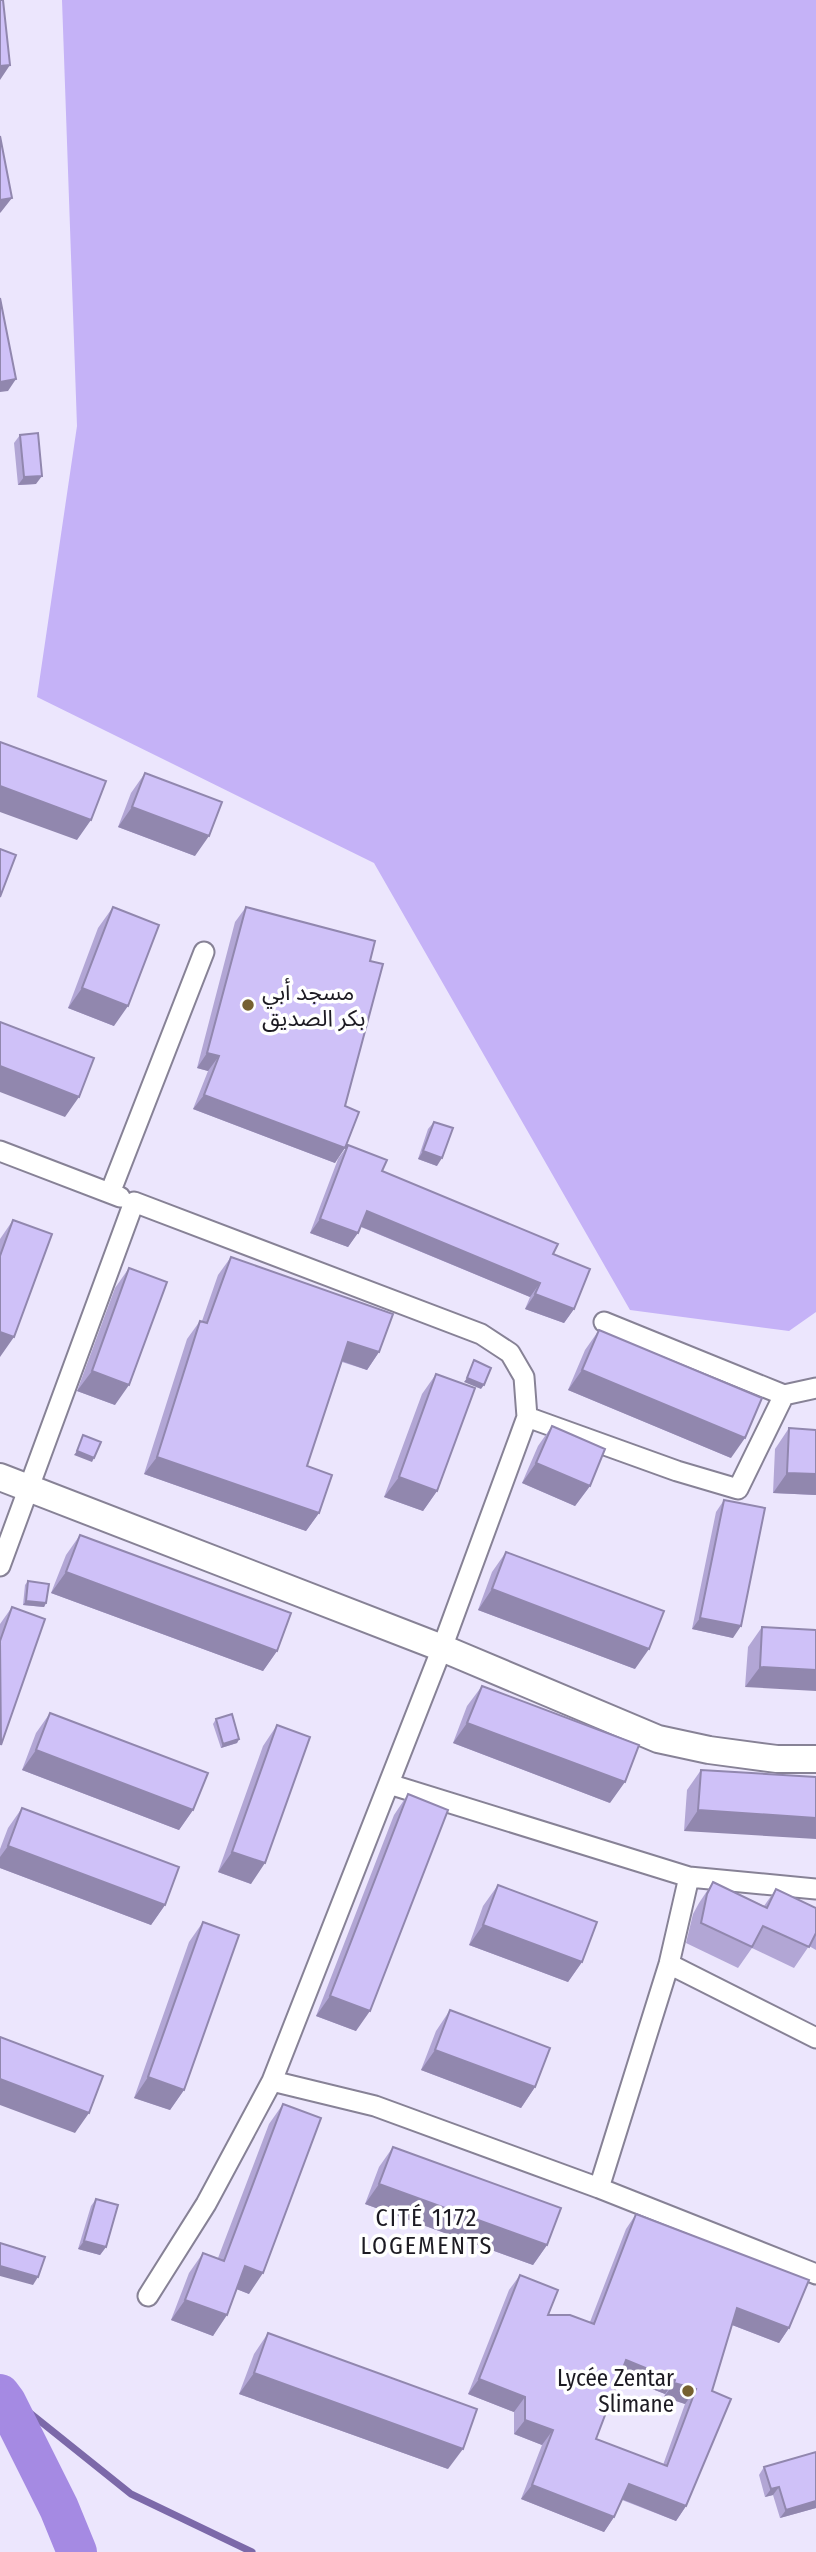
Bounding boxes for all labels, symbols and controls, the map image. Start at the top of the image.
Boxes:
place label: مسجد أبي بكر الصديق [262,978,365,1032]
marker: مسجد أبي بكر الصديق [240,997,256,1013]
district label: CITÉ 1172 LOGEMENTS [360,2203,494,2260]
place label: Lycée Zentar Slimane [557,2364,674,2418]
marker: Lycée Zentar Slimane [680,2383,696,2399]

